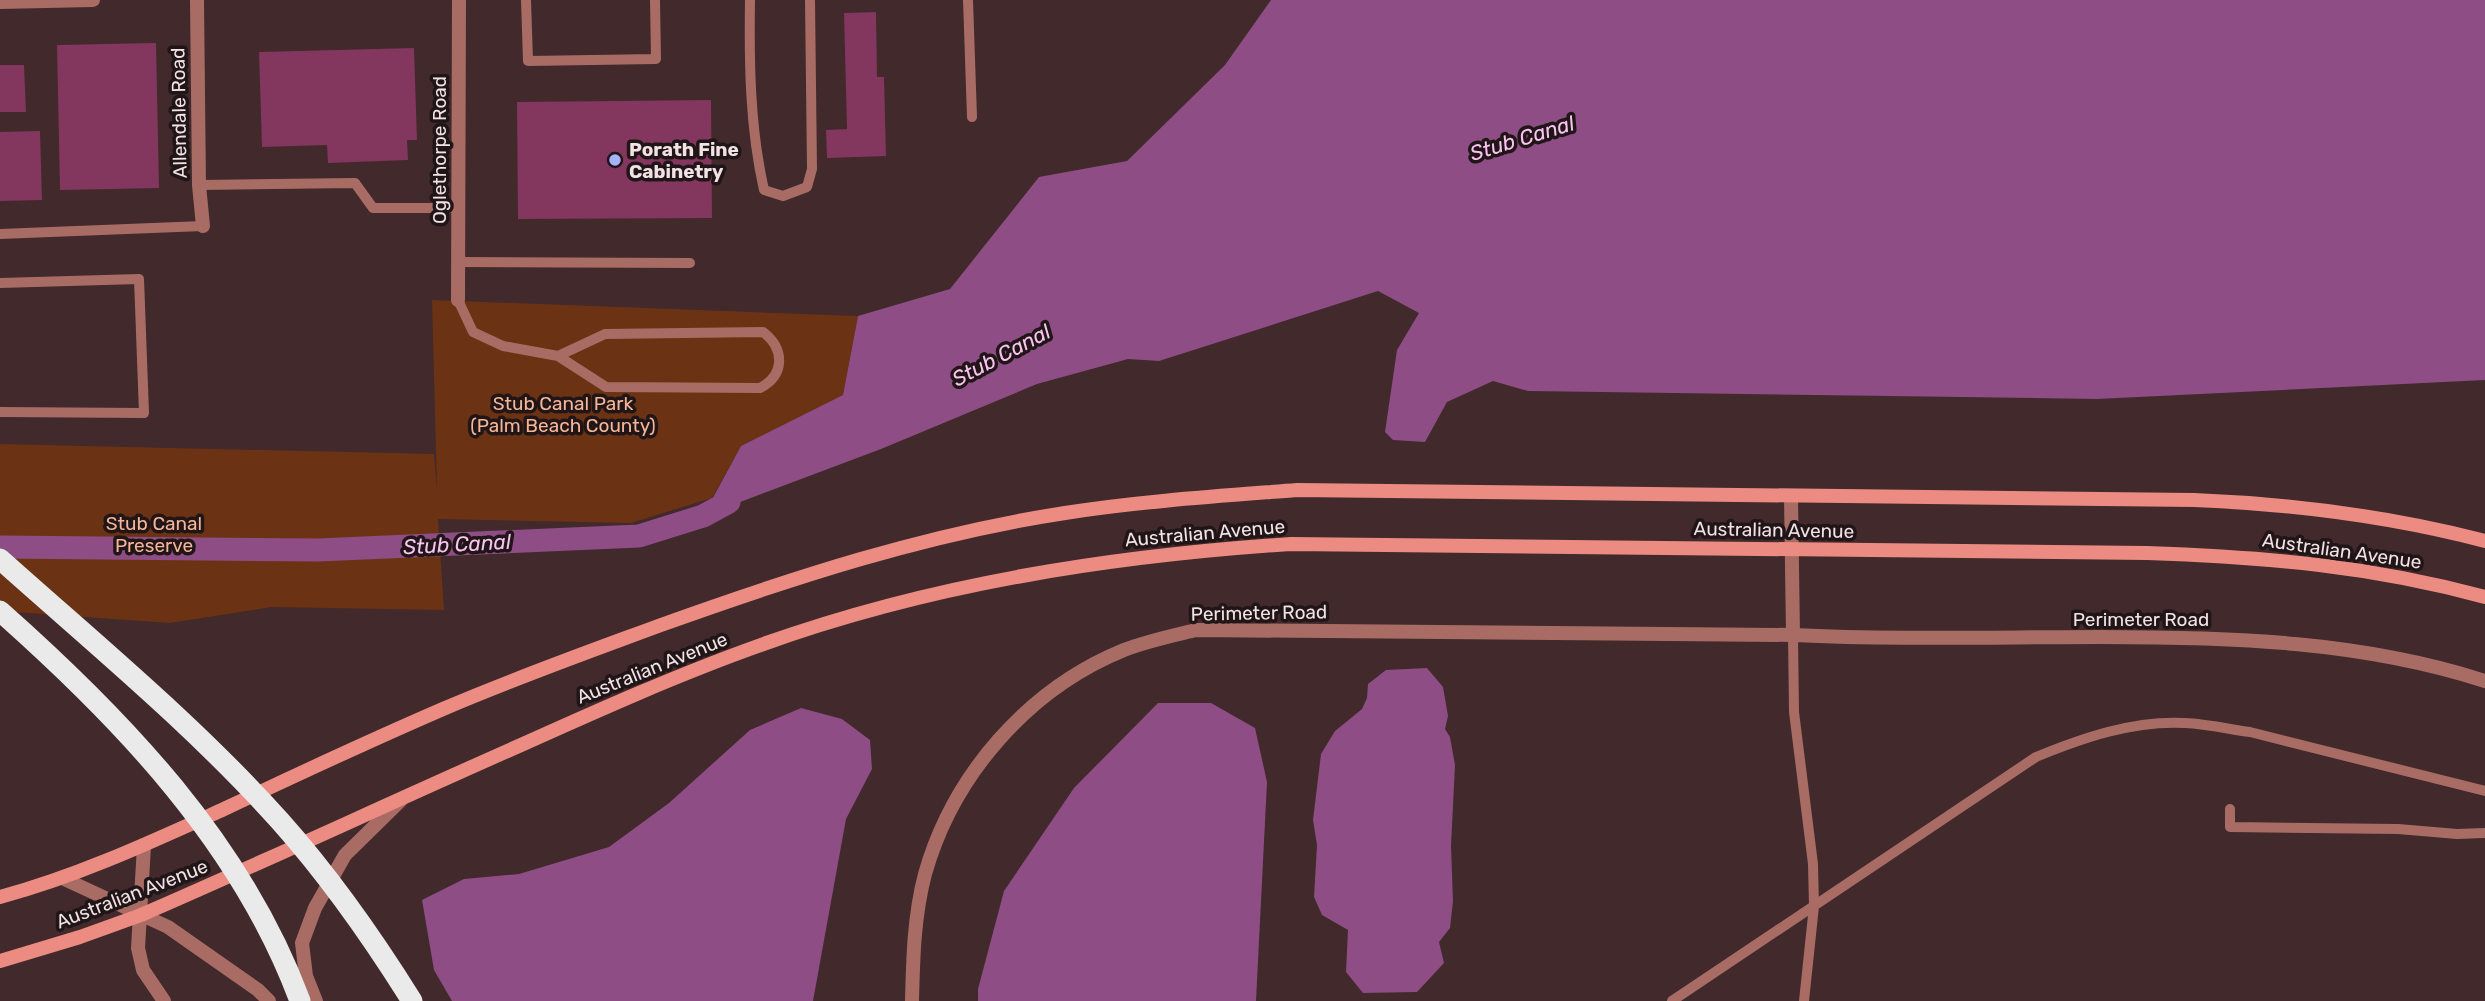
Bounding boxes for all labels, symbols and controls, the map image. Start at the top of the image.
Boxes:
street label: Allendale Road [166,47,192,179]
street label: Oglethorpe Road [428,76,451,224]
water label: Stub Canal [1467,110,1578,166]
place label: Porath Fine Cabinetry [629,138,739,183]
marker: Porath Fine Cabinetry [607,152,623,168]
water label: Stub Canal [947,318,1055,391]
park label: Stub Canal Park (Palm Beach County) [470,392,656,437]
park label: Stub Canal Preserve [106,512,202,557]
street label: Australian Avenue [1124,515,1286,551]
street label: Australian Avenue [1693,517,1855,543]
street label: Australian Avenue [2261,528,2423,574]
water label: Stub Canal [402,529,512,559]
street label: Perimeter Road [1191,600,1327,626]
street label: Perimeter Road [2073,608,2209,631]
street label: Australian Avenue [573,627,731,709]
street label: Australian Avenue [53,854,211,934]

